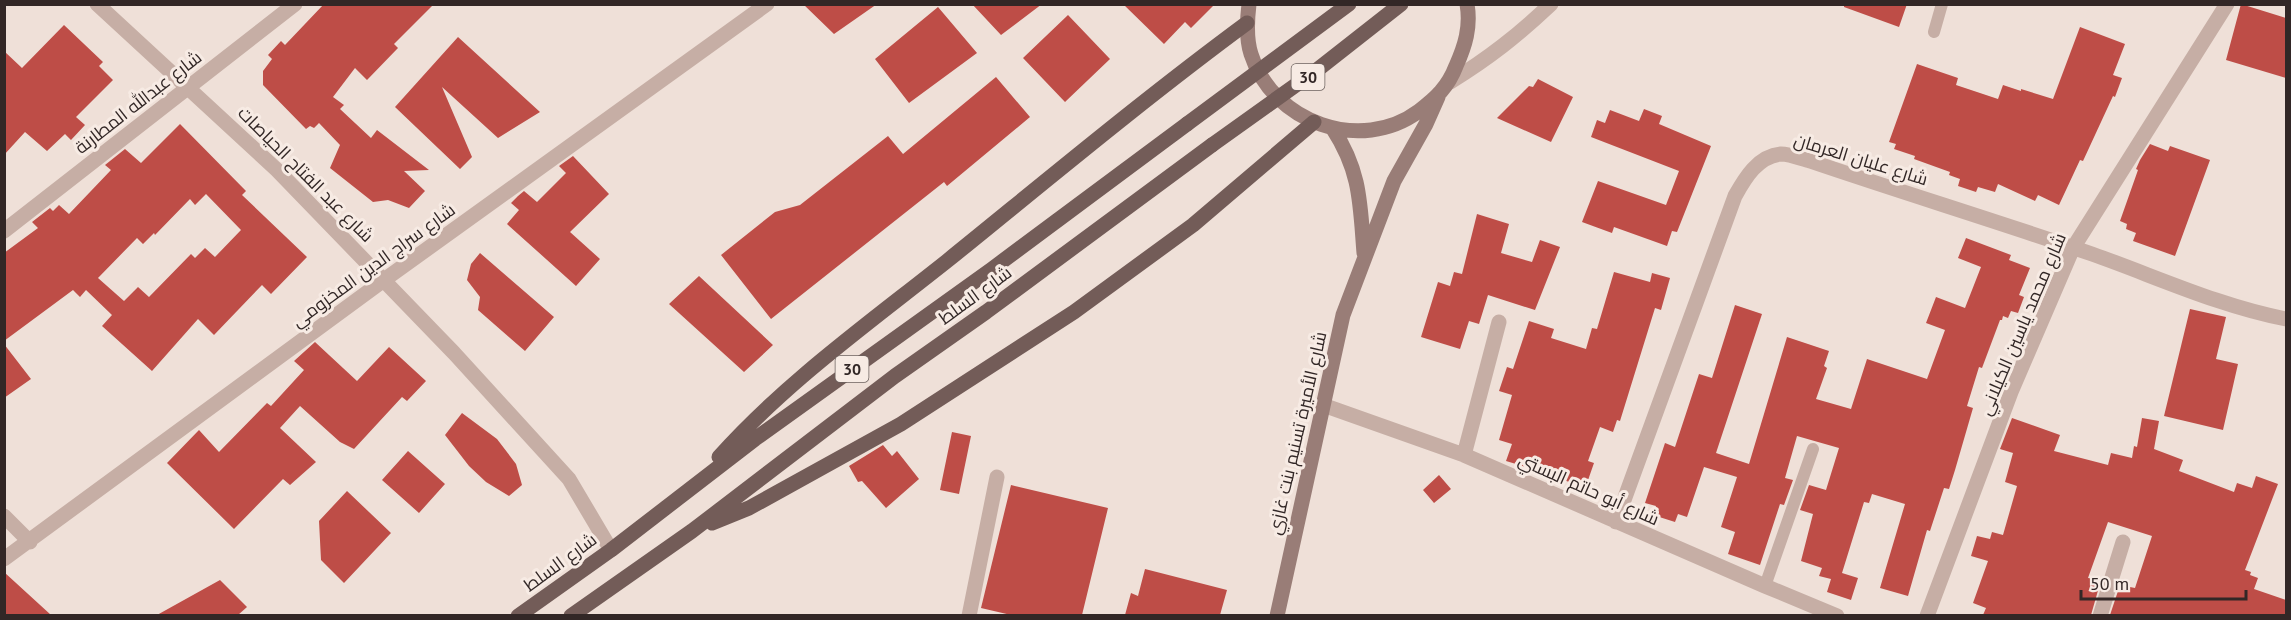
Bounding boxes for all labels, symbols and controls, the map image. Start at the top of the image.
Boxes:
street label: شارع عبدالله المطارنة [70,45,207,159]
road number: 30 [1292,64,1324,90]
street label: شارع عبد الفتاح الحياصات [233,101,379,247]
street label: شارع عليان العرمان [1791,128,1931,191]
street label: شارع سراج الدين المخزومي [287,198,461,335]
street label: شارع محمد ياسين الكيلاني [1973,229,2074,420]
street label: شارع السلط [934,261,1017,330]
street label: شارع الأميرة تسنيم بنت غازي [1262,329,1334,537]
road number: 30 [836,356,868,382]
street label: شارع أبو حاتم البستي [1514,448,1663,533]
street label: شارع السلط [519,528,602,597]
scale bar [2081,563,2246,601]
text: 50 m [2090,572,2129,595]

